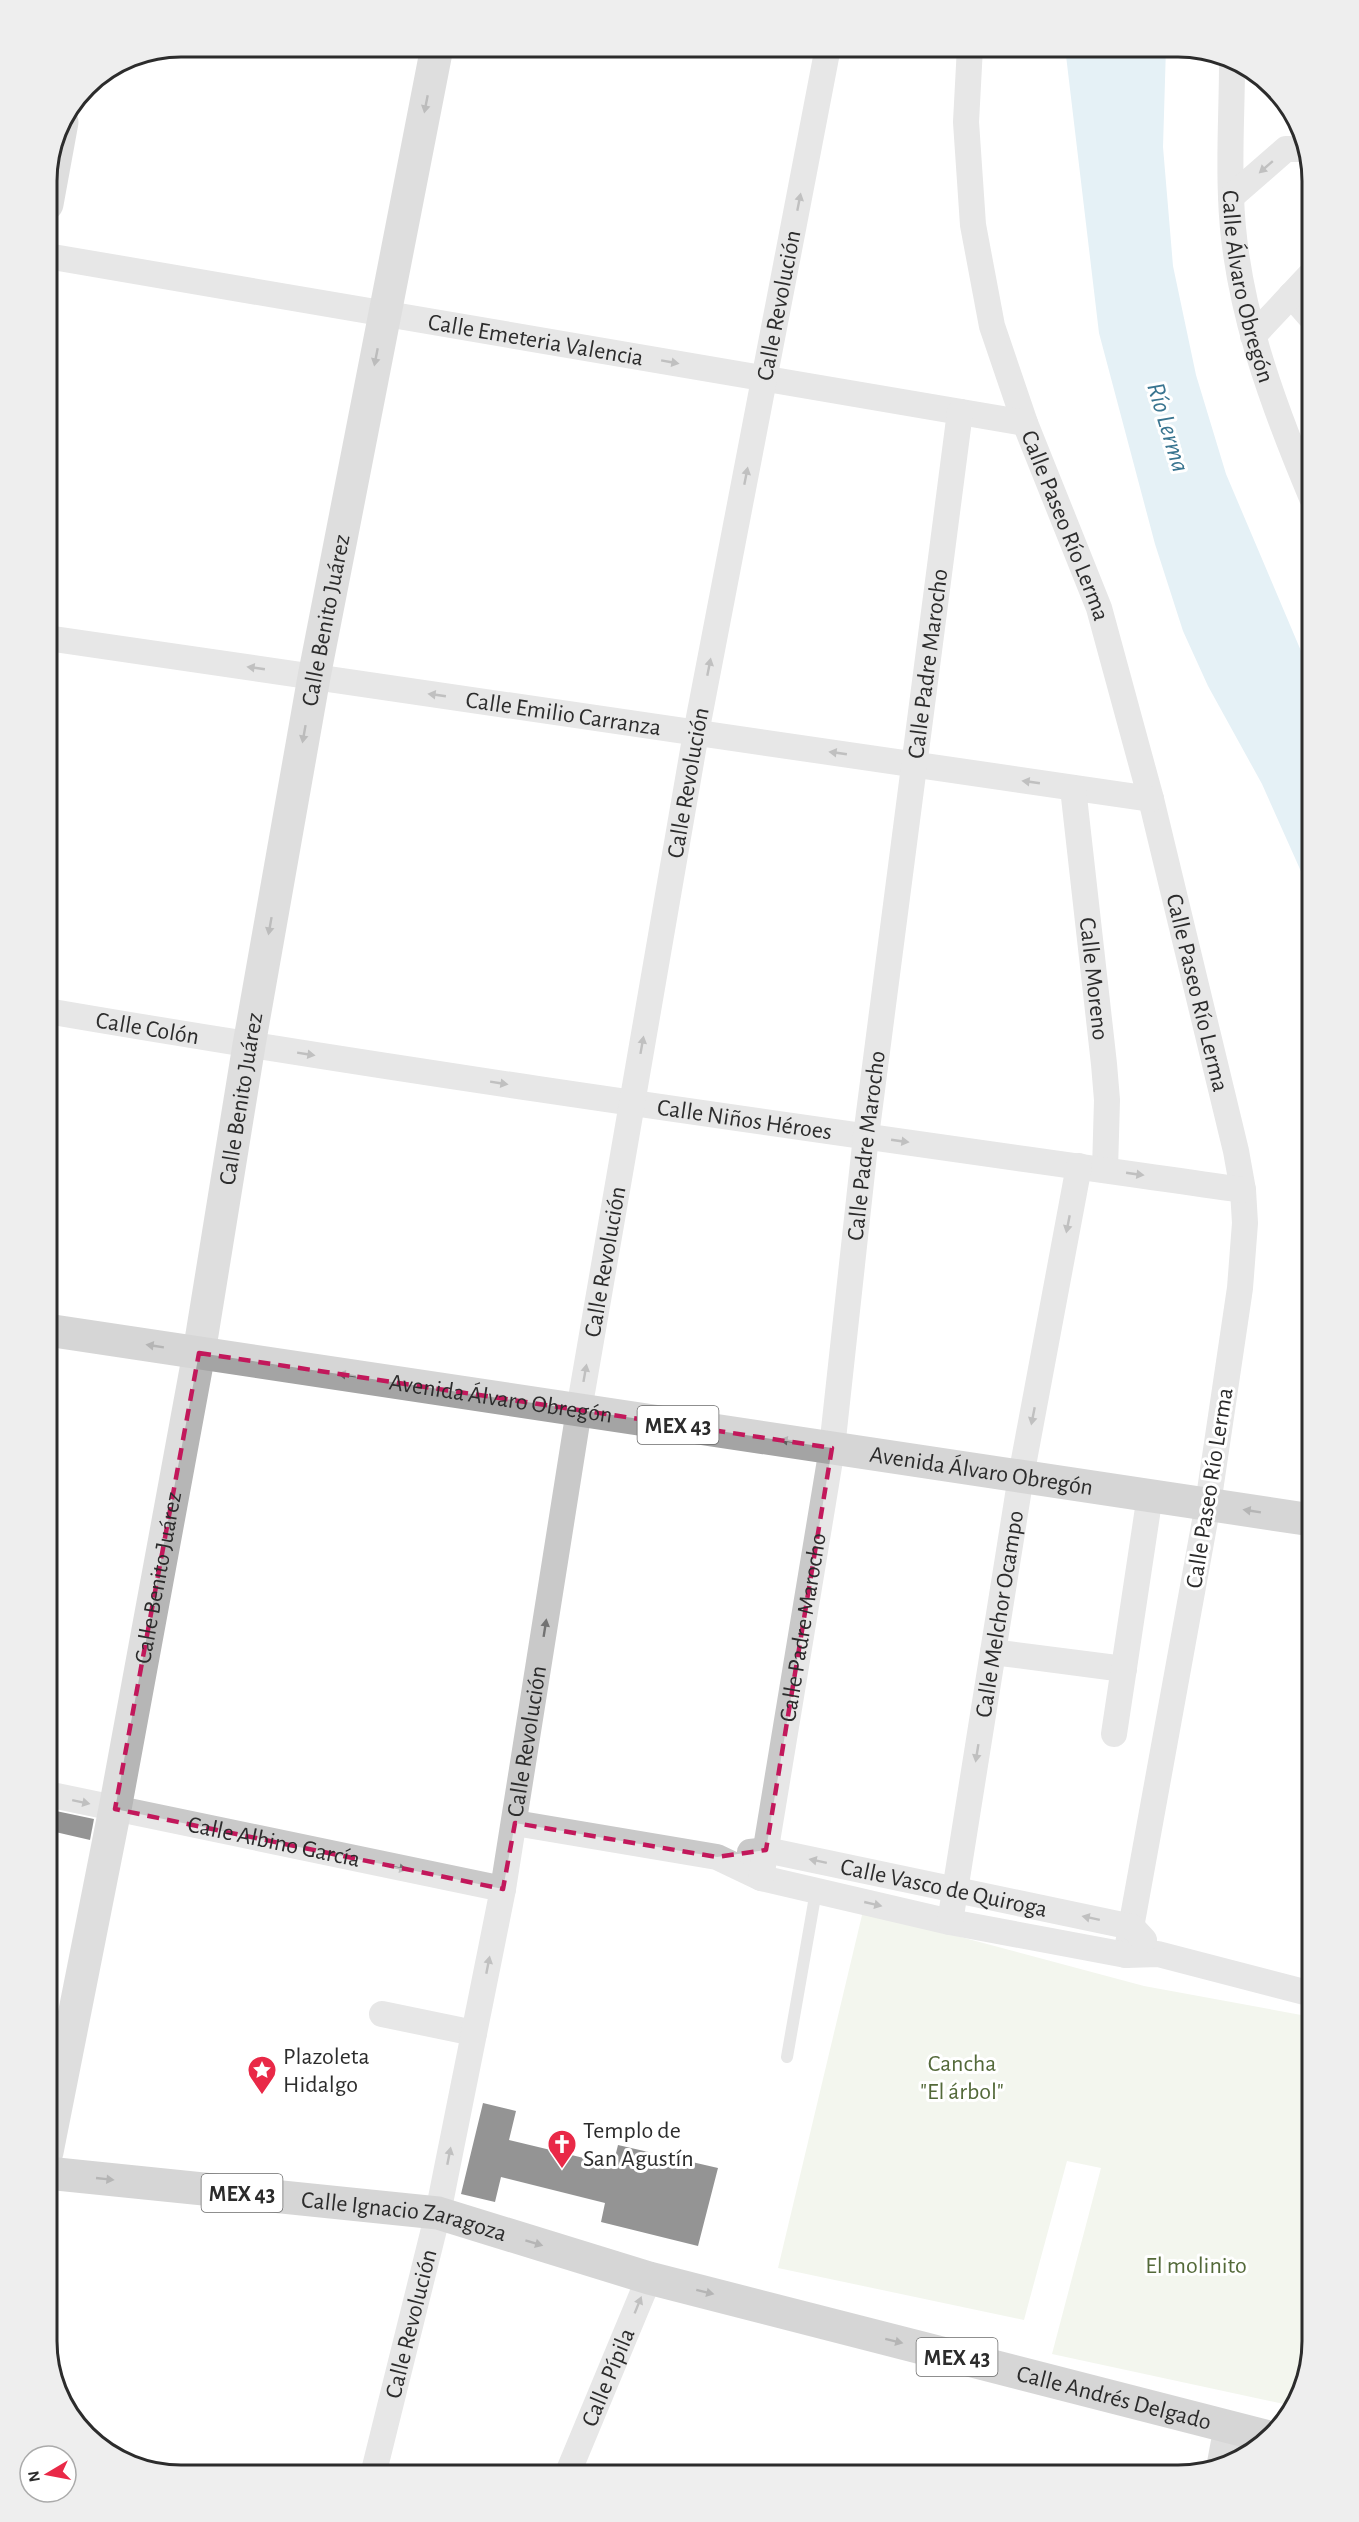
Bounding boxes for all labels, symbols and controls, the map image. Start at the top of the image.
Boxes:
one-way arrow [421,95,430,114]
one-way arrow [1259,160,1274,173]
street label: Calle Álvaro Obregón [1218,190,1278,386]
one-way arrow [795,192,804,211]
street label: Calle Revolución [753,228,806,383]
street label: Calle Emeteria Valencia [426,310,645,371]
one-way arrow [371,348,380,367]
one-way arrow [661,358,680,367]
water label: Río Lerma [1142,379,1194,475]
street label: Calle Paseo Río Lerma [1016,427,1113,624]
one-way arrow [742,466,751,485]
street label: Calle Benito Juárez [298,532,355,708]
street label: Calle Padre Marocho [904,567,953,760]
one-way arrow [705,657,714,676]
one-way arrow [247,664,266,673]
street label: Calle Emilio Carranza [464,688,663,740]
one-way arrow [427,690,446,699]
street label: Calle Revolución [664,705,714,860]
one-way arrow [299,725,308,744]
one-way arrow [828,749,847,758]
one-way arrow [1021,777,1040,786]
street label: Calle Paseo Río Lerma [1161,891,1232,1094]
street label: Calle Moreno [1075,916,1112,1042]
one-way arrow [265,917,274,936]
street label: Calle Colón [94,1009,201,1049]
street label: Calle Benito Juárez [215,1011,268,1187]
one-way arrow [638,1036,647,1055]
street label: Calle Padre Marocho [844,1049,890,1242]
one-way arrow [297,1050,316,1059]
one-way arrow [490,1078,509,1087]
street label: Calle Niños Héroes [656,1096,833,1145]
one-way arrow [891,1136,910,1145]
one-way arrow [1125,1170,1144,1179]
street label: Calle Revolución [581,1184,630,1339]
one-way arrow [1064,1215,1073,1234]
one-way arrow [145,1341,164,1350]
one-way arrow [581,1363,590,1382]
one-way arrow [338,1370,357,1379]
street label: Avenida Álvaro Obregón [387,1371,614,1428]
street label: Calle Paseo Río Lerma [1182,1386,1238,1590]
road number: MEX 43 [638,1406,718,1444]
one-way arrow [1028,1406,1037,1425]
one-way arrow [780,1437,799,1446]
street label: Avenida Álvaro Obregón [868,1443,1095,1500]
street label: Calle Benito Juárez [131,1490,186,1666]
one-way arrow [1243,1506,1262,1515]
street label: Calle Melchor Ocampo [972,1509,1028,1719]
street label: Calle Padre Marocho [776,1531,831,1724]
one-way arrow [541,1618,550,1637]
street label: Calle Revolución [504,1664,551,1819]
one-way arrow [973,1744,982,1763]
one-way arrow [71,1797,90,1807]
street label: Calle Albino García [186,1813,362,1872]
street label: Calle Vasco de Quiroga [838,1855,1049,1922]
one-way arrow [808,1856,827,1865]
one-way arrow [389,1864,408,1873]
one-way arrow [864,1900,883,1909]
one-way arrow [1082,1913,1100,1923]
one-way arrow [484,1955,493,1974]
place label: Plazoleta Hidalgo [283,2045,370,2097]
park label: Cancha "El árbol" [920,2052,1004,2104]
place icon: Plazoleta Hidalgo [246,2054,278,2096]
place label: Templo de San Agustín [583,2119,694,2171]
church icon: Templo de San Agustín [546,2128,578,2170]
one-way arrow [445,2146,454,2165]
one-way arrow [95,2174,114,2184]
road number: MEX 43 [202,2174,282,2212]
street label: Calle Ignacio Zaragoza [300,2188,509,2246]
one-way arrow [525,2239,543,2248]
street label: Calle Revolución [381,2247,442,2401]
park label: El molinito [1145,2254,1247,2278]
one-way arrow [696,2288,715,2298]
one-way arrow [634,2296,643,2314]
street label: Calle Pípila [578,2325,640,2430]
one-way arrow [885,2337,903,2346]
road number: MEX 43 [916,2338,998,2376]
street label: Calle Andrés Delgado [1014,2362,1214,2435]
north arrow [18,2444,78,2504]
text: N [25,2470,43,2483]

